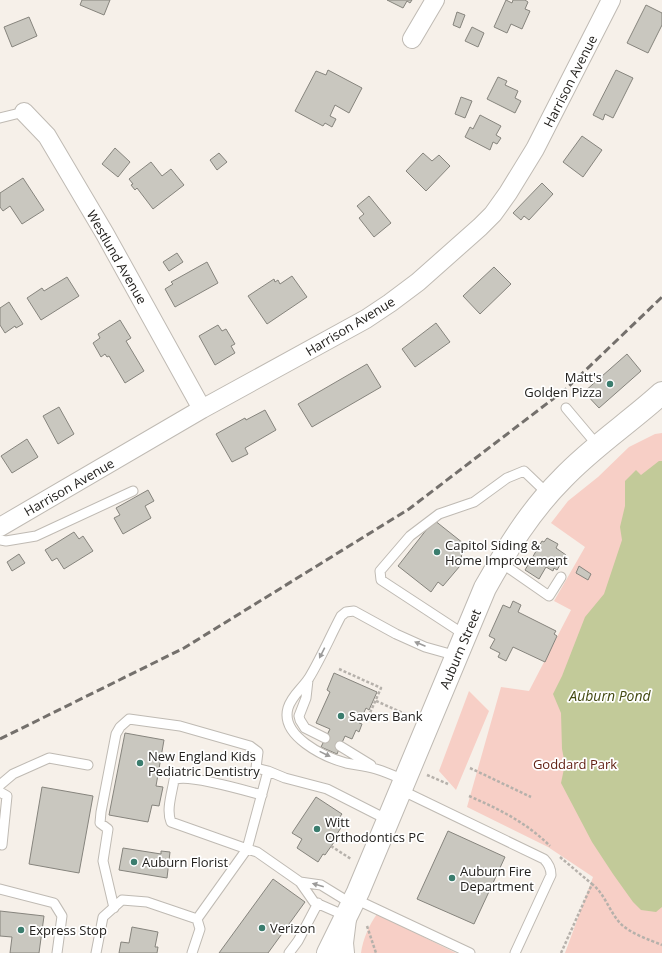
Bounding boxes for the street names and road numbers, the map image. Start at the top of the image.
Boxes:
street label: Harrison Avenue [539,32,601,130]
street label: Westlund Avenue [83,207,151,307]
street label: Harrison Avenue [302,292,398,360]
street label: Harrison Avenue [21,454,117,520]
street label: Auburn Street [435,606,485,692]

